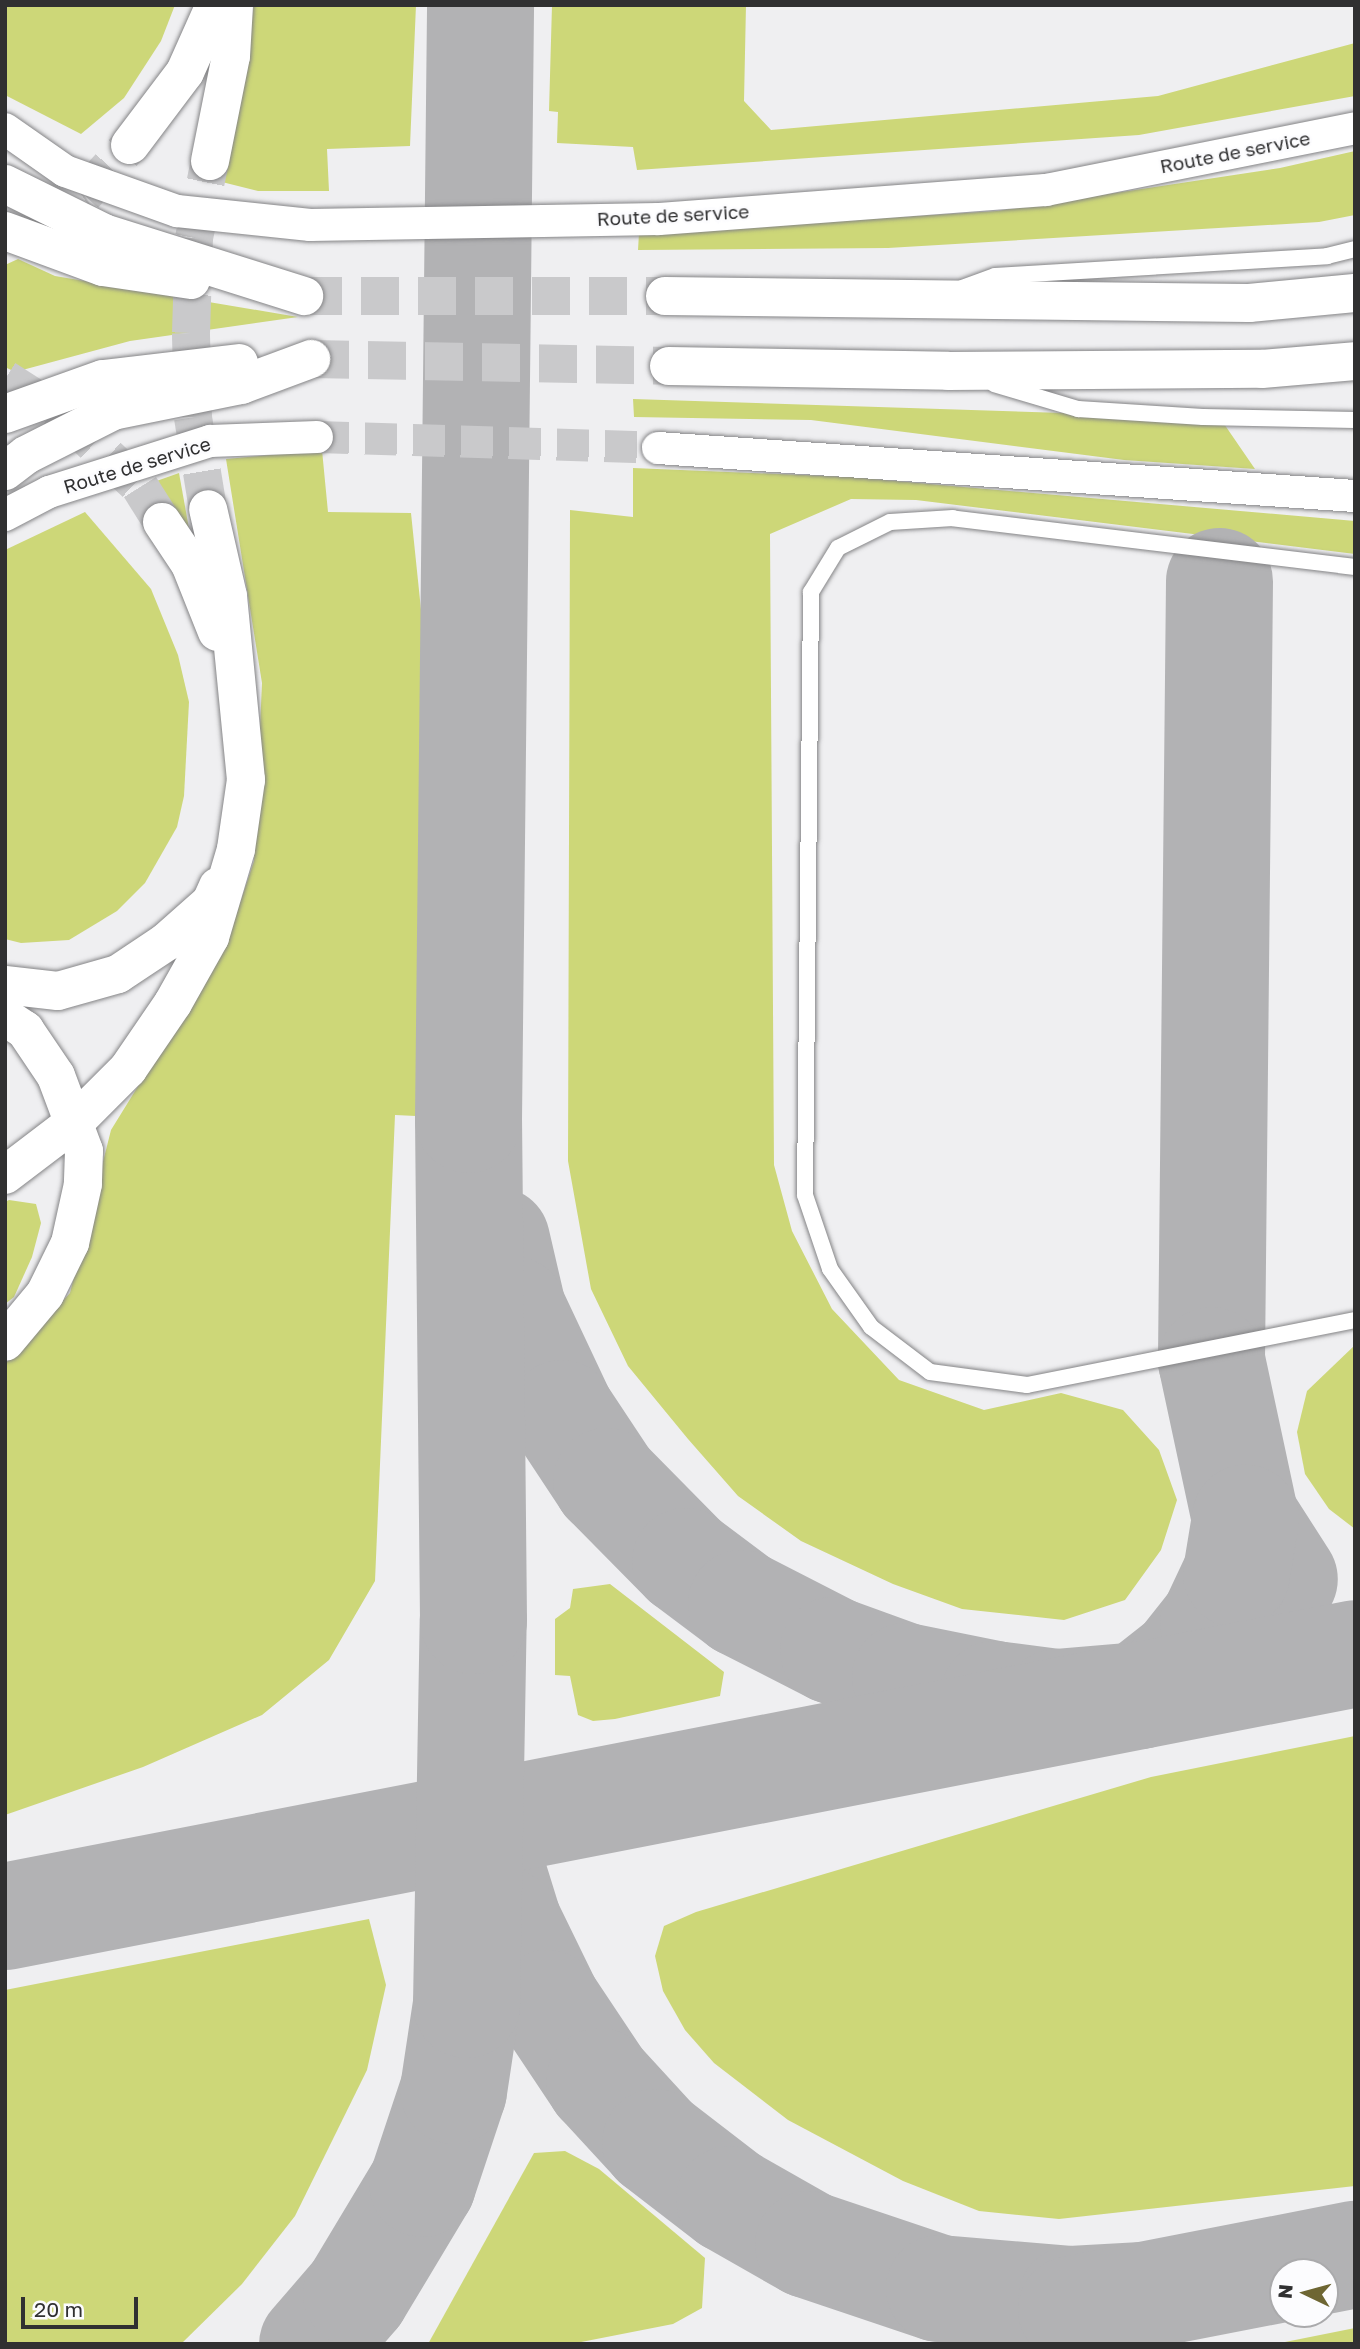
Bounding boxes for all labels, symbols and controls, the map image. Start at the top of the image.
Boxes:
street label: Route de service [1158,126,1312,178]
street label: Route de service [596,200,750,230]
street label: Route de service [61,432,213,498]
north arrow [1269,2258,1339,2328]
scale bar [24,2282,142,2326]
text: N [1272,2283,1297,2300]
text: 20 m [34,2296,83,2322]

